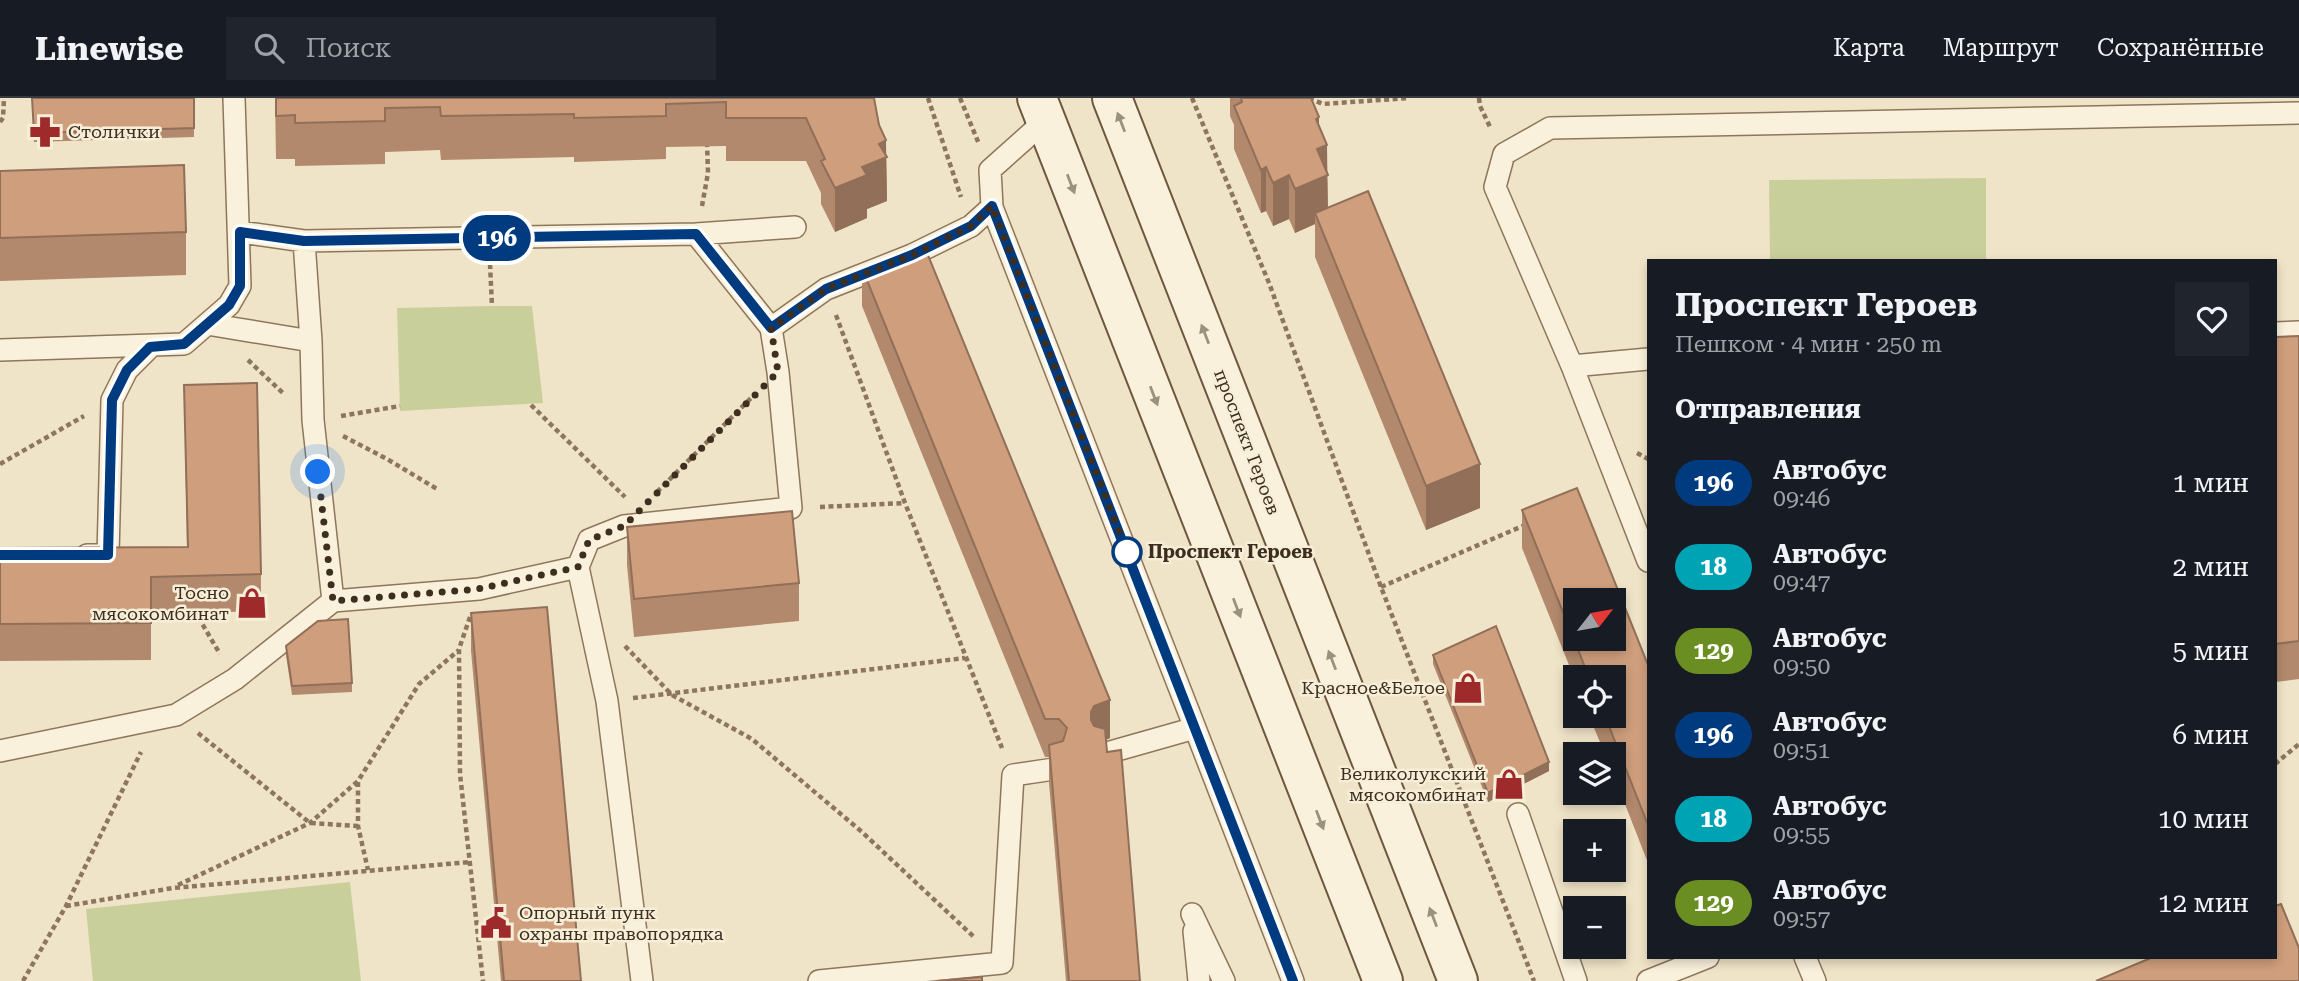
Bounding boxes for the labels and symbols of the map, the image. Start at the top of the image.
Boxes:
one-way arrow [1116,112,1127,133]
pharmacy icon: Столички [28,115,62,149]
place label: Столички [68,121,160,142]
one-way arrow [1066,174,1077,195]
line badge: 196 [457,215,537,261]
one-way arrow [1199,324,1210,345]
street label: проспект Героев [1210,366,1285,517]
one-way arrow [1148,386,1159,407]
your location [300,454,335,489]
marker: Проспект Героев [1112,537,1142,567]
place label: Проспект Героев [1148,541,1313,562]
place label: Тосно мясокомбинат [92,582,229,624]
shop icon: Тосно мясокомбинат [235,586,269,620]
north arrow [1563,588,1626,651]
one-way arrow [1231,597,1242,618]
one-way arrow [1327,649,1338,670]
shop icon: Красное&Белое [1451,671,1485,705]
place label: Красное&Белое [1301,677,1445,698]
place label: Великолукский мясокомбинат [1340,763,1486,805]
shop icon: Великолукский мясокомбинат [1492,767,1526,801]
one-way arrow [1314,809,1325,830]
place label: Опорный пунк охраны правопорядка [519,902,724,944]
public building icon: Опорный пунк охраны правопорядка [479,906,513,940]
one-way arrow [1428,907,1439,928]

